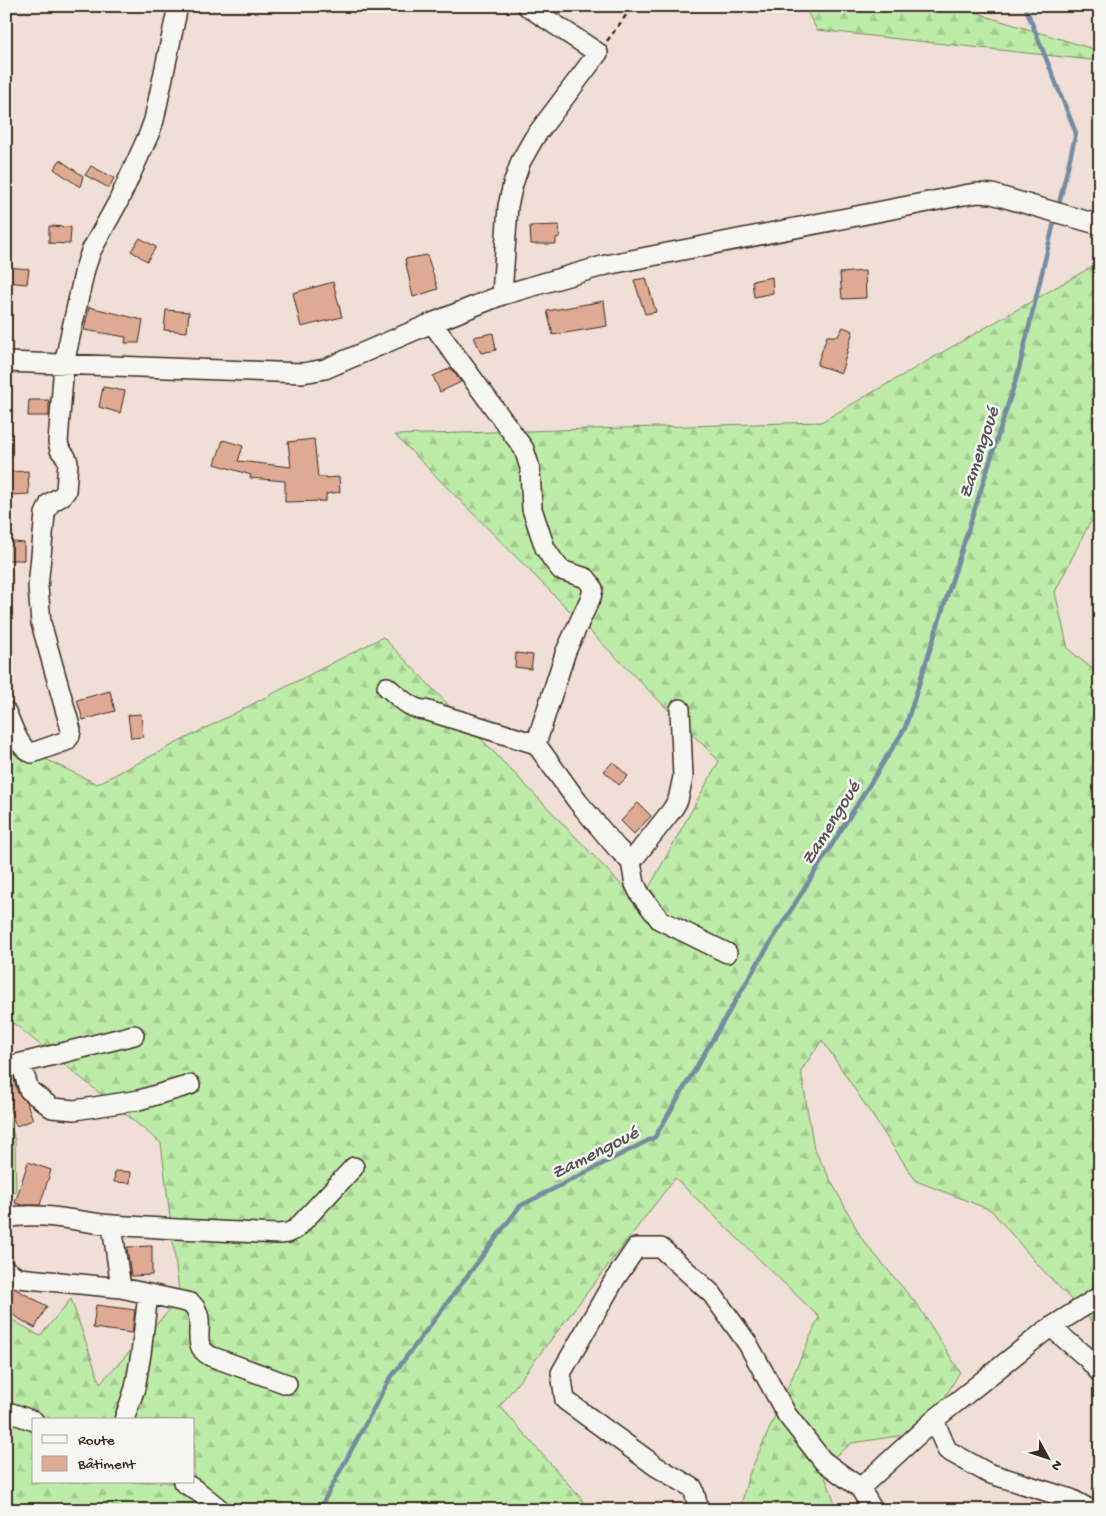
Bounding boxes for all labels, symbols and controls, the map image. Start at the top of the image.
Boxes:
water label: Zamengoué [955,403,1006,502]
water label: Zamengoué [797,777,867,870]
water label: Zamengoué [548,1122,644,1186]
legend [32,1418,195,1484]
text: Route [78,1432,115,1450]
north arrow [1024,1434,1074,1484]
text: Bâtiment [77,1456,137,1474]
text: N [1047,1456,1065,1474]

